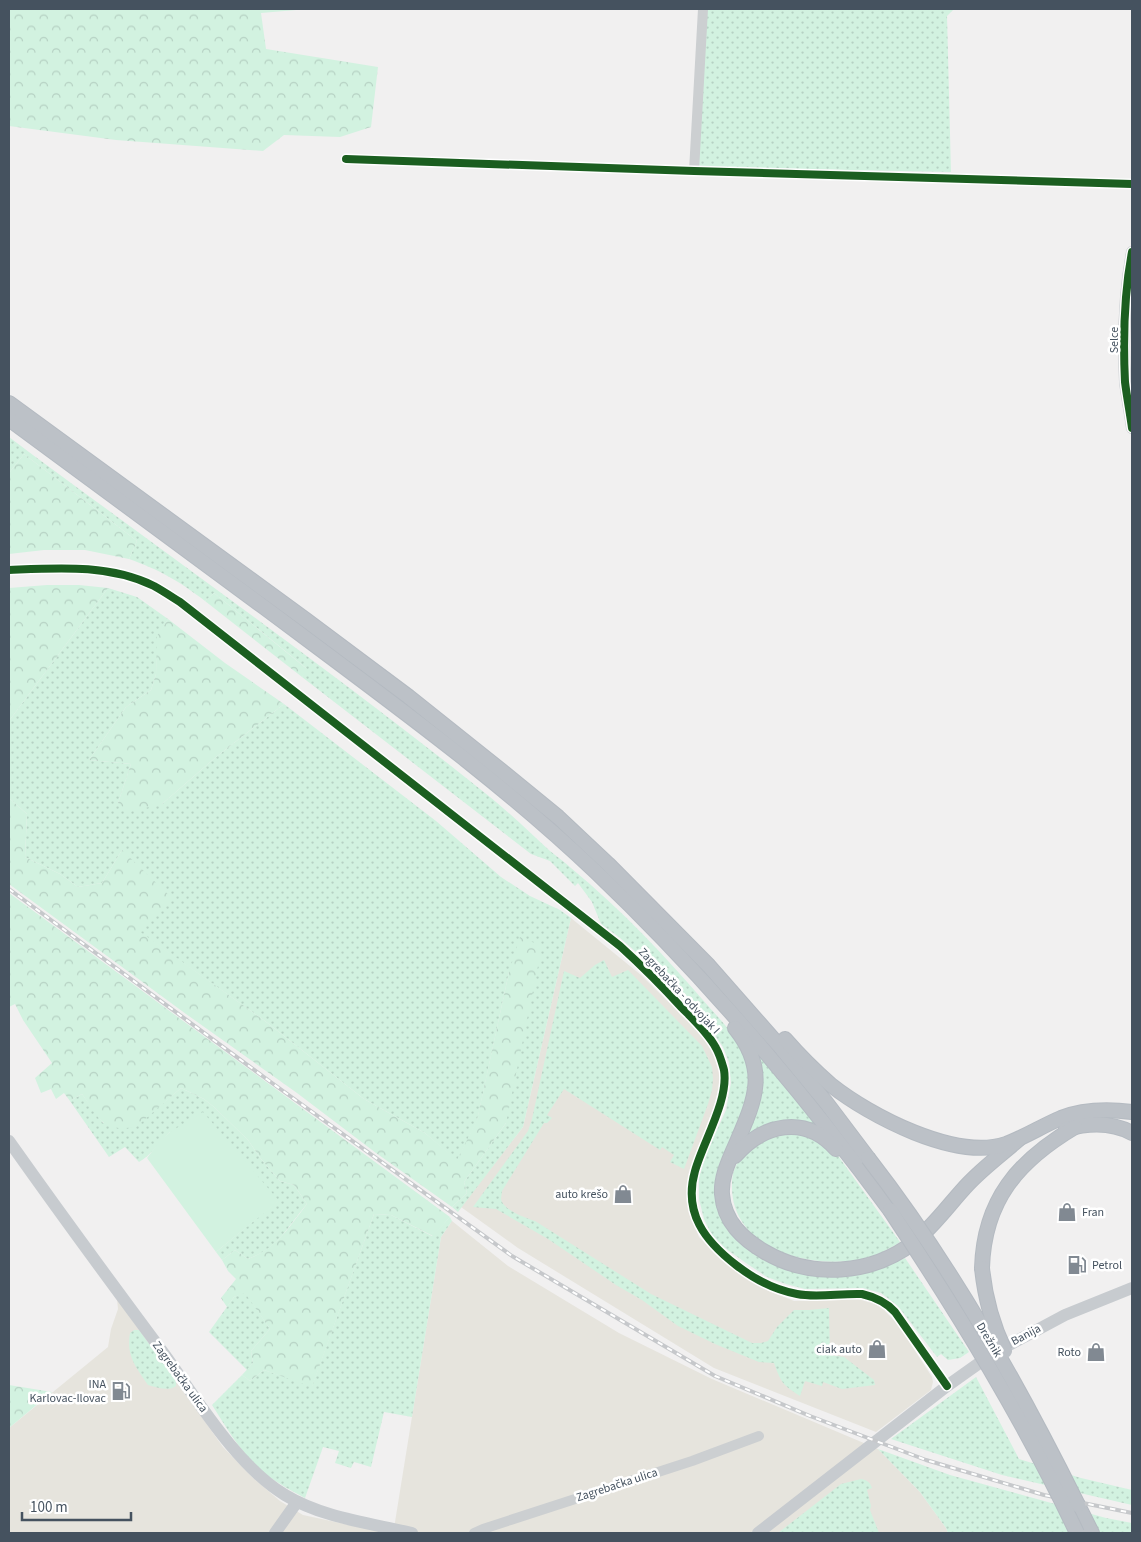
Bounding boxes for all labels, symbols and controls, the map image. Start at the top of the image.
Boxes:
street label: Selce [1106,327,1123,353]
street label: Zagrebačka - odvojak I [634,944,724,1038]
shop icon: auto krešo [612,1183,634,1205]
place label: auto krešo [555,1186,608,1203]
shop icon: Fran [1056,1201,1078,1223]
place label: Fran [1082,1204,1104,1221]
fuel station icon: Petrol [1066,1254,1088,1276]
place label: Petrol [1092,1257,1122,1274]
street label: Drežnik [972,1319,1006,1361]
street label: Banija [1008,1320,1044,1350]
street label: Zagrebačka ulica [148,1338,212,1416]
shop icon: ciak auto [866,1338,888,1360]
place label: ciak auto [816,1341,862,1358]
shop icon: Roto [1085,1341,1107,1363]
place label: Roto [1058,1344,1081,1361]
place label: INA Karlovac-Ilovac [29,1376,107,1407]
fuel station icon: INA Karlovac-Ilovac [110,1380,132,1402]
street label: Zagrebačka ulica [574,1464,660,1506]
scale bar [22,1490,131,1522]
text: 100 m [30,1497,68,1518]

